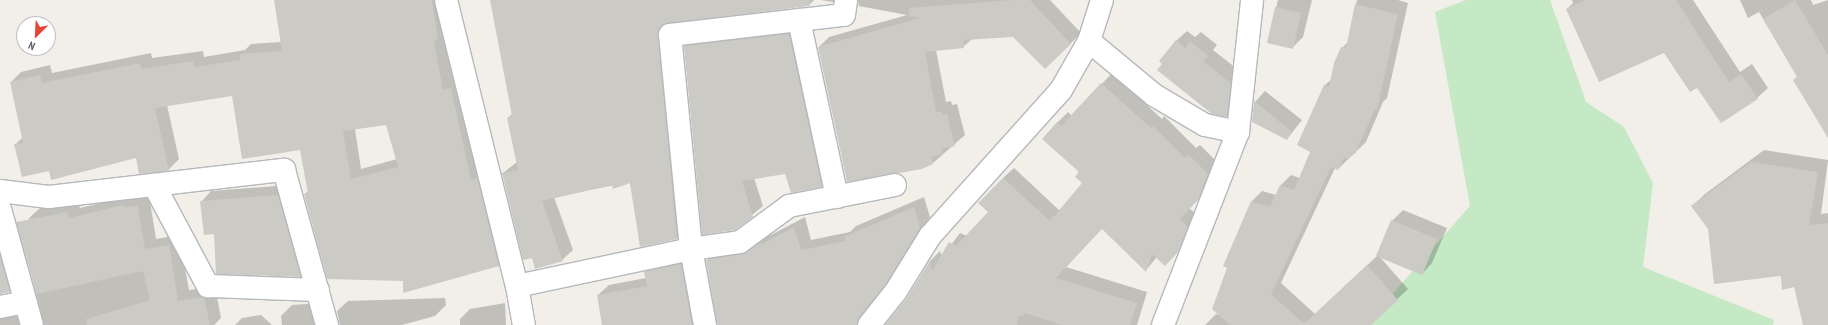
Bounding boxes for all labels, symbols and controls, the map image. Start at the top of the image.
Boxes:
north arrow [16,16,56,56]
text: N [26,38,37,54]

